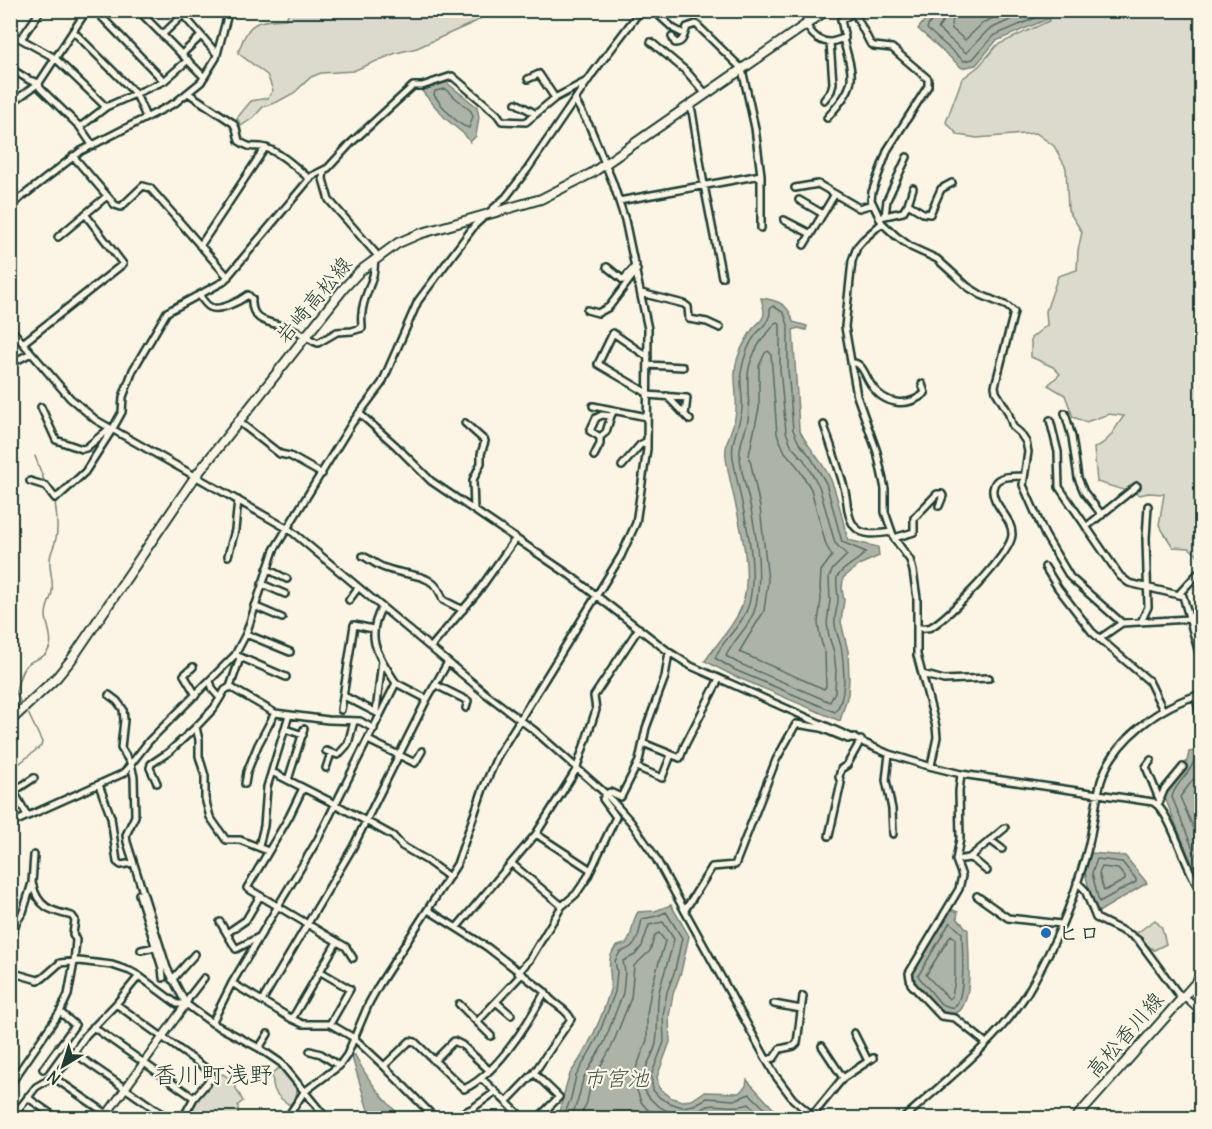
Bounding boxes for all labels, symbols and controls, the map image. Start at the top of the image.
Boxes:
street label: 岩崎高松線 [270,251,358,349]
place label: ヒロ [1058,919,1100,946]
marker: ヒロ [1039,926,1053,940]
street label: 高松香川線 [1080,986,1169,1083]
north arrow [33,1036,93,1096]
district label: 香川町浅野 [153,1059,273,1089]
water label: 市宮池 [583,1064,650,1092]
text: N [43,1067,64,1089]

